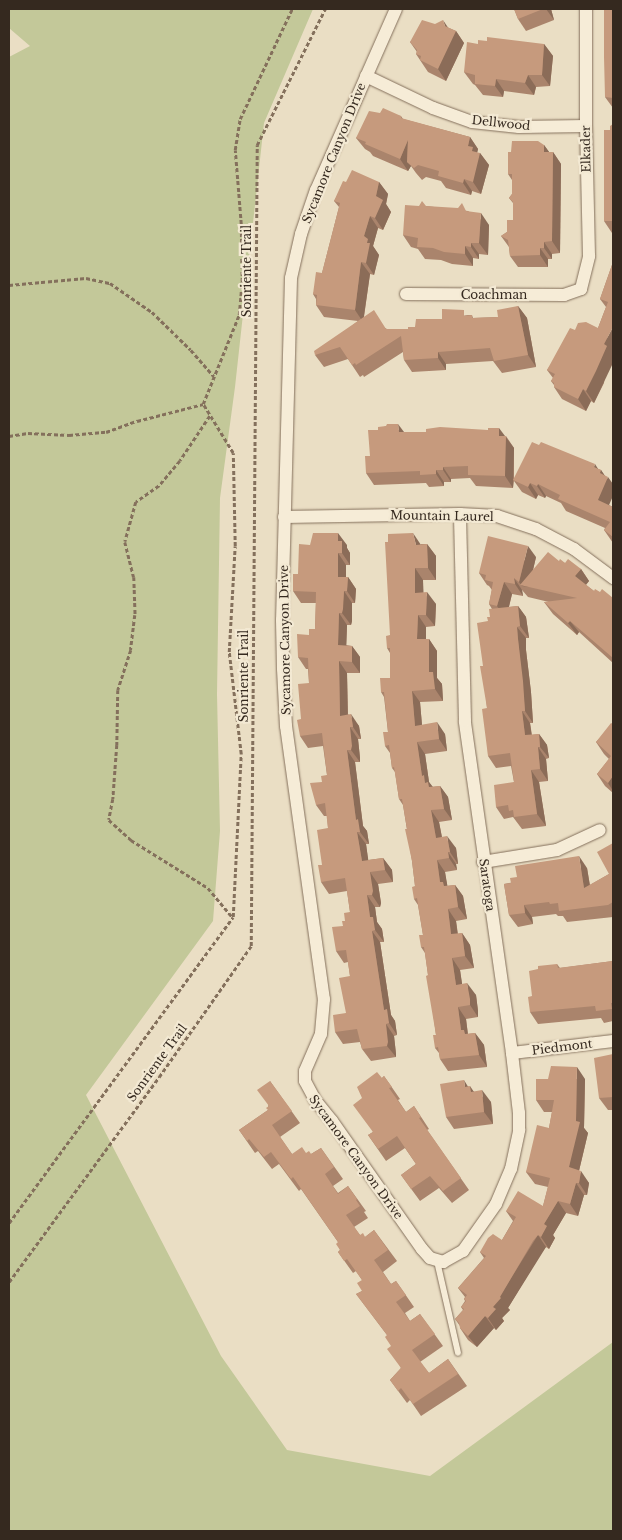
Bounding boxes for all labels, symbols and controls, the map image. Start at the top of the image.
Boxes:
street label: Sycamore Canyon Drive [299,81,369,225]
street label: Dellwood [471,113,531,133]
street label: Elkader [578,125,594,173]
street label: Sonriente Trail [240,225,254,317]
street label: Coachman [461,288,527,302]
street label: Mountain Laurel [390,508,494,524]
street label: Sycamore Canyon Drive [276,565,294,715]
street label: Sonriente Trail [237,630,251,722]
street label: Saratoga [476,858,498,912]
street label: Sonriente Trail [124,1021,190,1105]
street label: Piedmont [531,1036,593,1058]
street label: Sycamore Canyon Drive [306,1092,406,1222]

